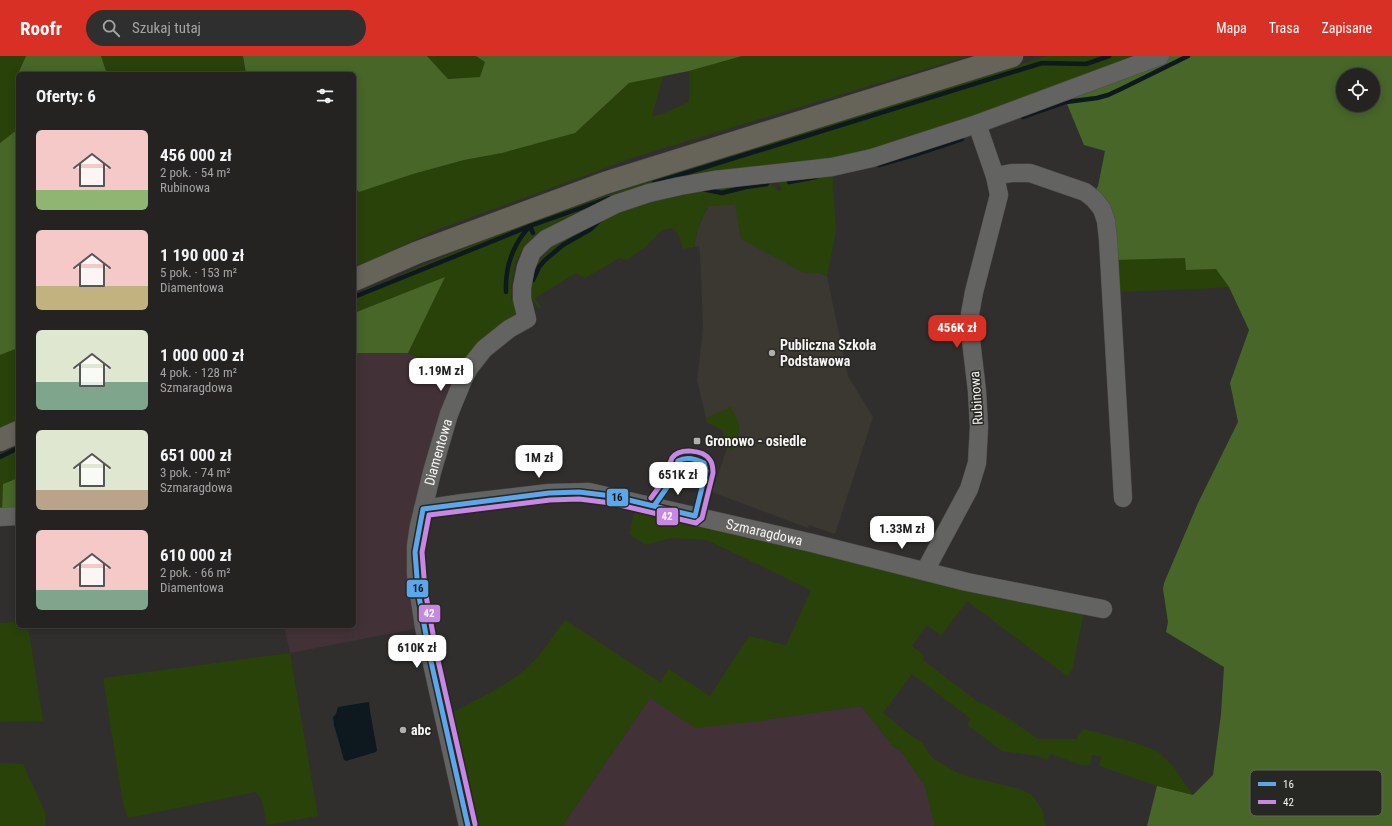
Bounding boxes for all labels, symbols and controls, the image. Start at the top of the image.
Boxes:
search box [86,10,366,46]
text: Roofr [20,17,62,40]
icon: search [100,17,122,39]
text: Szukaj tutaj [132,19,201,37]
text: Mapa [1216,20,1247,36]
text: Trasa [1269,20,1299,36]
text: Zapisane [1321,20,1372,36]
map controls [1336,68,1380,112]
button: locate [1336,68,1380,112]
icon: filters [314,85,336,107]
text: Oferty: 6 [36,86,96,106]
text: 456 000 zł [160,145,232,165]
icon: home [68,146,116,194]
text: 2 pok. · 54 m² [160,165,231,180]
text: Rubinowa [160,180,210,195]
text: 1 190 000 zł [160,245,244,265]
icon: home [68,246,116,294]
text: 5 pok. · 153 m² [160,265,237,280]
text: Diamentowa [160,280,224,295]
pin: 456K zł [920,315,994,349]
text: 456K zł [937,320,977,335]
place label: Publiczna Szkoła Podstawowa [780,337,877,369]
text: 1 000 000 zł [160,345,244,365]
icon: home [68,346,116,394]
marker: Publiczna Szkoła Podstawowa [767,348,777,358]
pin: 1.19M zł [400,358,482,392]
text: 1.19M zł [418,363,464,378]
text: 4 pok. · 128 m² [160,365,237,380]
street label: Rubinowa [966,371,986,425]
text: Szmaragdowa [160,380,232,395]
street label: Diamentowa [421,417,455,487]
place label: Gronowo - osiedle [705,433,807,449]
marker: Gronowo - osiedle [692,436,702,446]
text: 651 000 zł [160,445,232,465]
pin: 1M zł [511,445,567,479]
icon: home [68,446,116,494]
text: 1M zł [524,450,554,465]
pin: 651K zł [641,462,715,496]
text: 3 pok. · 74 m² [160,465,231,480]
text: 651K zł [658,467,698,482]
text: Szmaragdowa [160,480,232,495]
line badge: 16 [606,488,629,507]
text: 16 [611,491,623,504]
line badge: 42 [656,507,679,526]
text: 42 [661,510,673,523]
street label: Szmaragdowa [725,516,804,549]
pin: 1.33M zł [861,516,943,550]
text: 1.33M zł [879,521,925,536]
text: 610 000 zł [160,545,232,565]
icon: home [68,546,116,594]
text: 2 pok. · 66 m² [160,565,231,580]
line badge: 16 [406,579,429,598]
text: Diamentowa [160,580,224,595]
text: 16 [412,582,424,595]
line badge: 42 [418,604,441,623]
text: 42 [423,607,435,620]
pin: 610K zł [380,635,454,669]
text: 610K zł [397,640,437,655]
place label: abc [411,722,432,738]
marker: abc [398,725,408,735]
legend [1250,770,1382,816]
text: 16 [1283,778,1294,791]
text: 42 [1283,796,1294,809]

